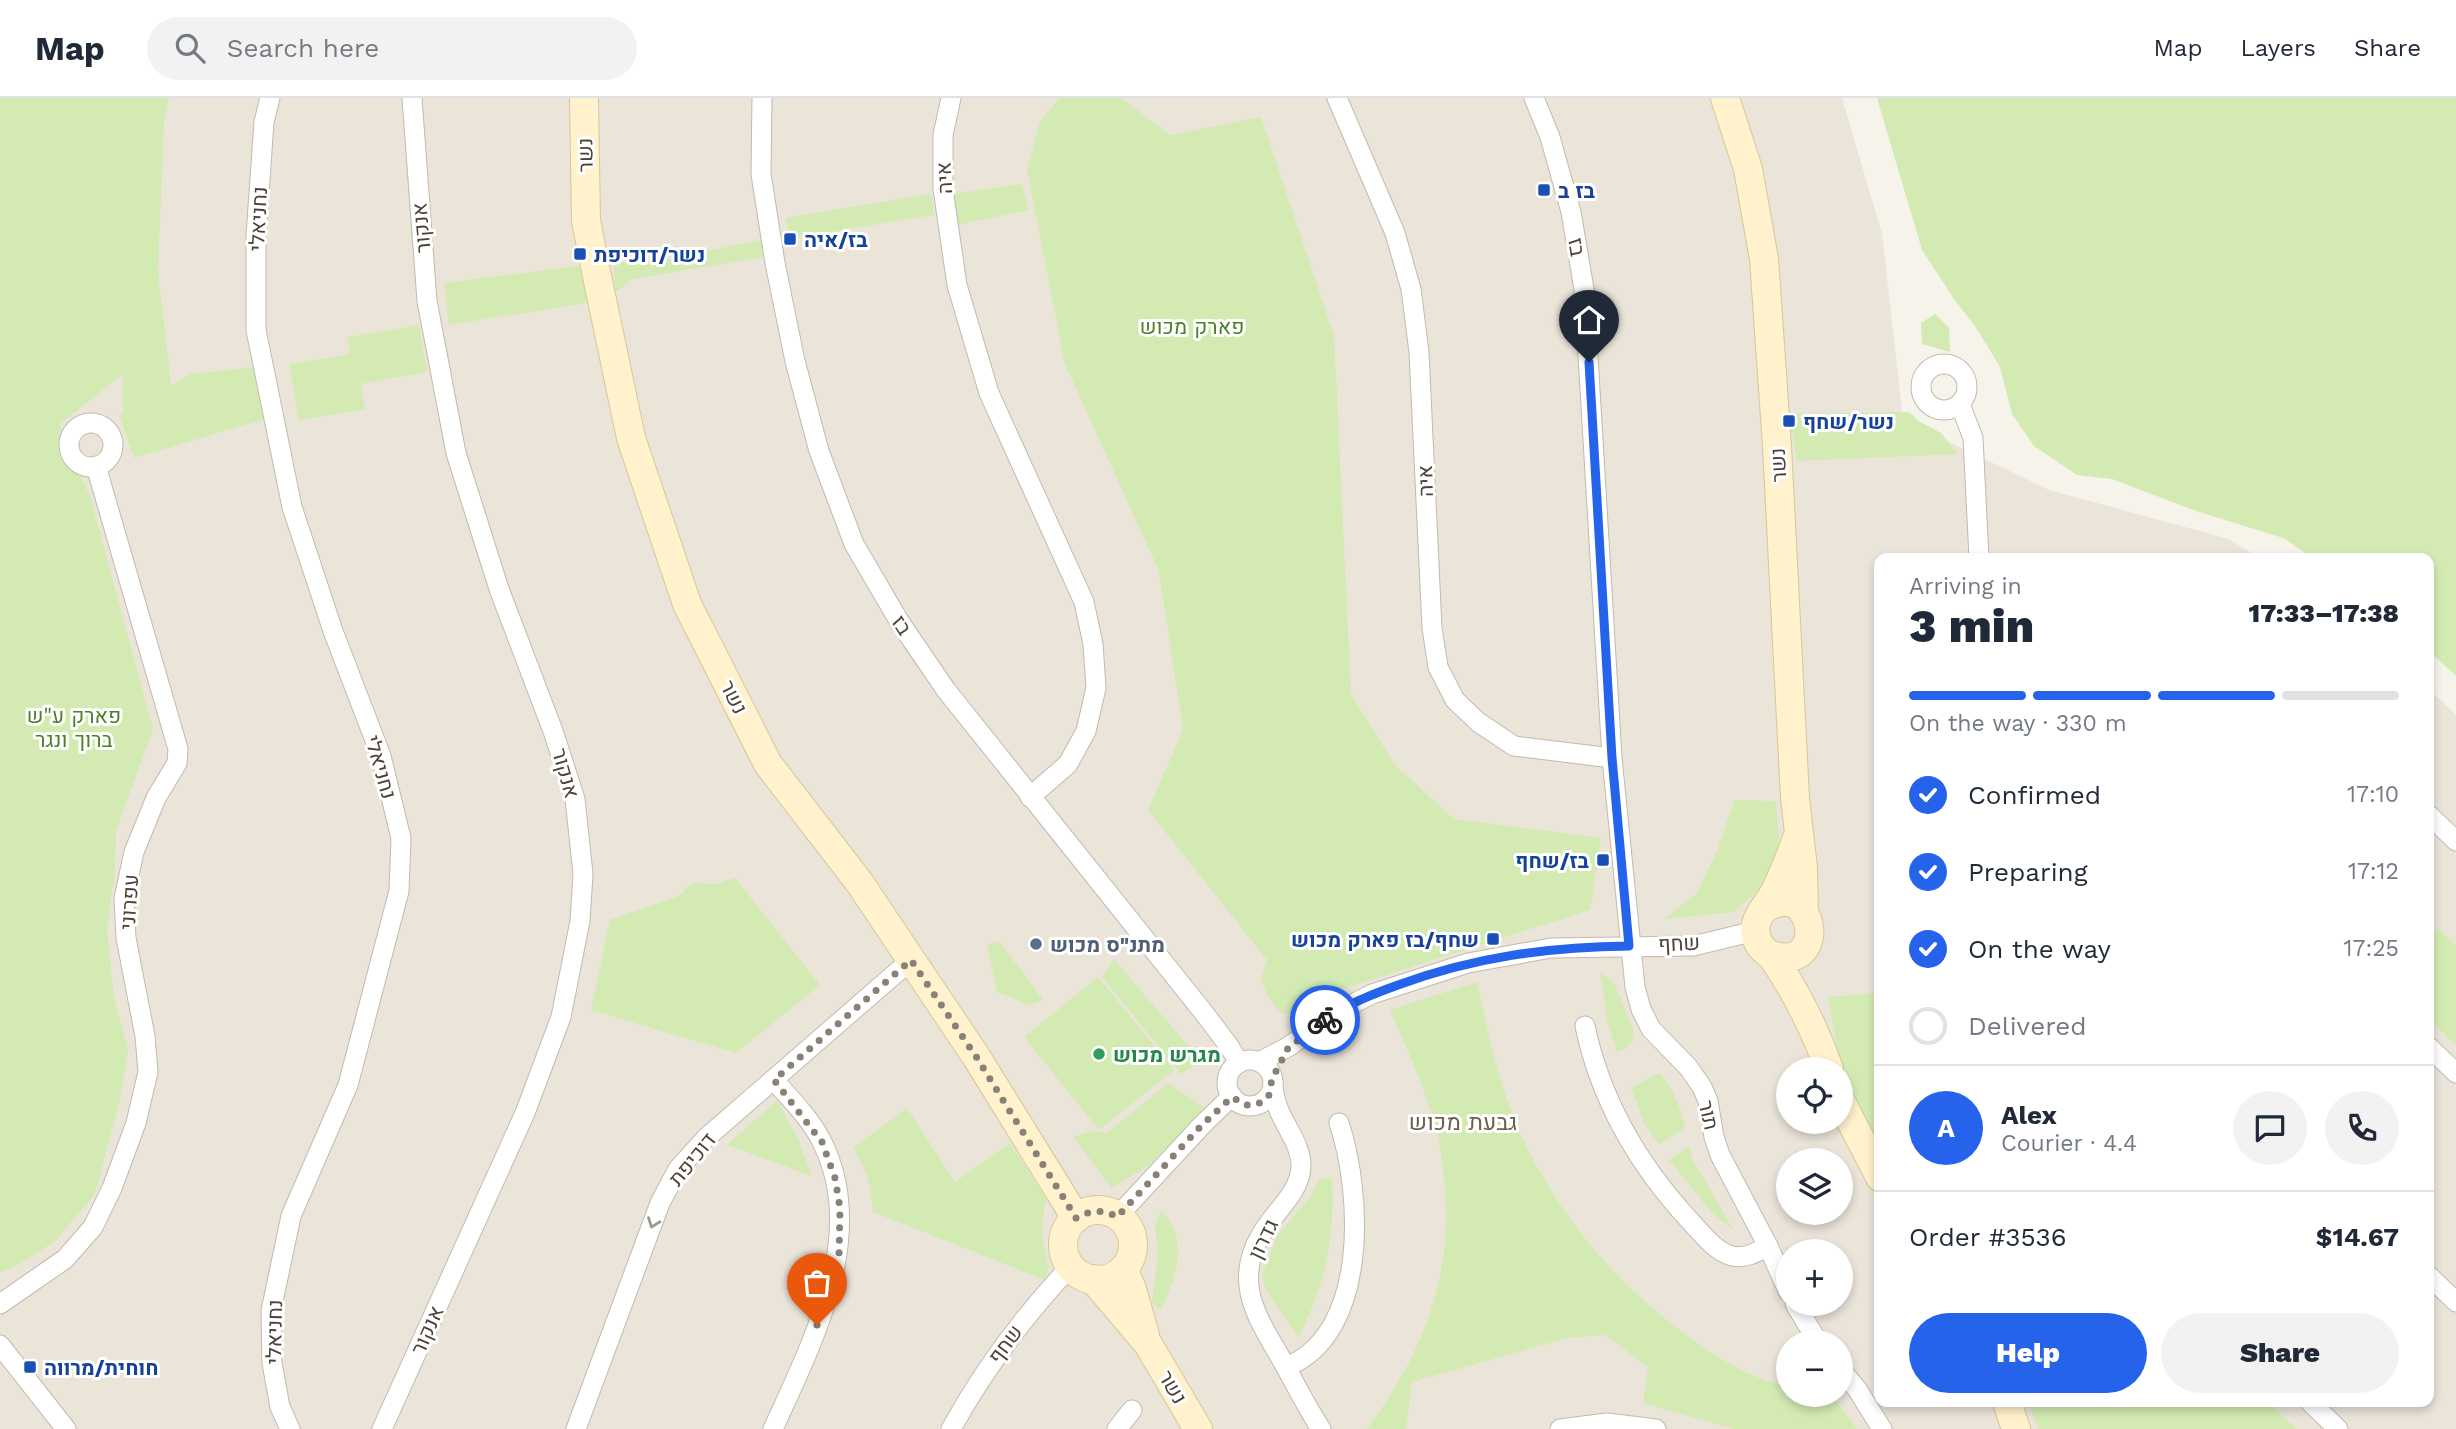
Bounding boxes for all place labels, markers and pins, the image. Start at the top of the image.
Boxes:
place label: בז ב [1558,178,1595,203]
marker: בז ב [1536,182,1552,198]
place label: בז/איה [804,227,868,252]
marker: בז/איה [782,231,798,247]
place label: נשר/דוכיפת [594,242,705,267]
marker: נשר/דוכיפת [572,246,588,262]
pin [1559,290,1619,362]
place label: נשר/שחף [1803,409,1894,434]
marker: נשר/שחף [1781,413,1797,429]
place label: בז/שחף [1515,848,1590,873]
marker: בז/שחף [1595,852,1611,868]
place label: שחף/בז פארק מכוש [1291,927,1479,952]
marker: שחף/בז פארק מכוש [1485,931,1501,947]
place label: מתנ"ס מכוש [1050,932,1165,957]
marker: מתנ"ס מכוש [1028,936,1044,952]
place label: מגרש מכוש [1113,1042,1221,1067]
marker: מגרש מכוש [1091,1046,1107,1062]
pin [787,1253,847,1325]
place label: חוחית/מרווה [44,1355,158,1380]
marker: חוחית/מרווה [22,1359,38,1375]

